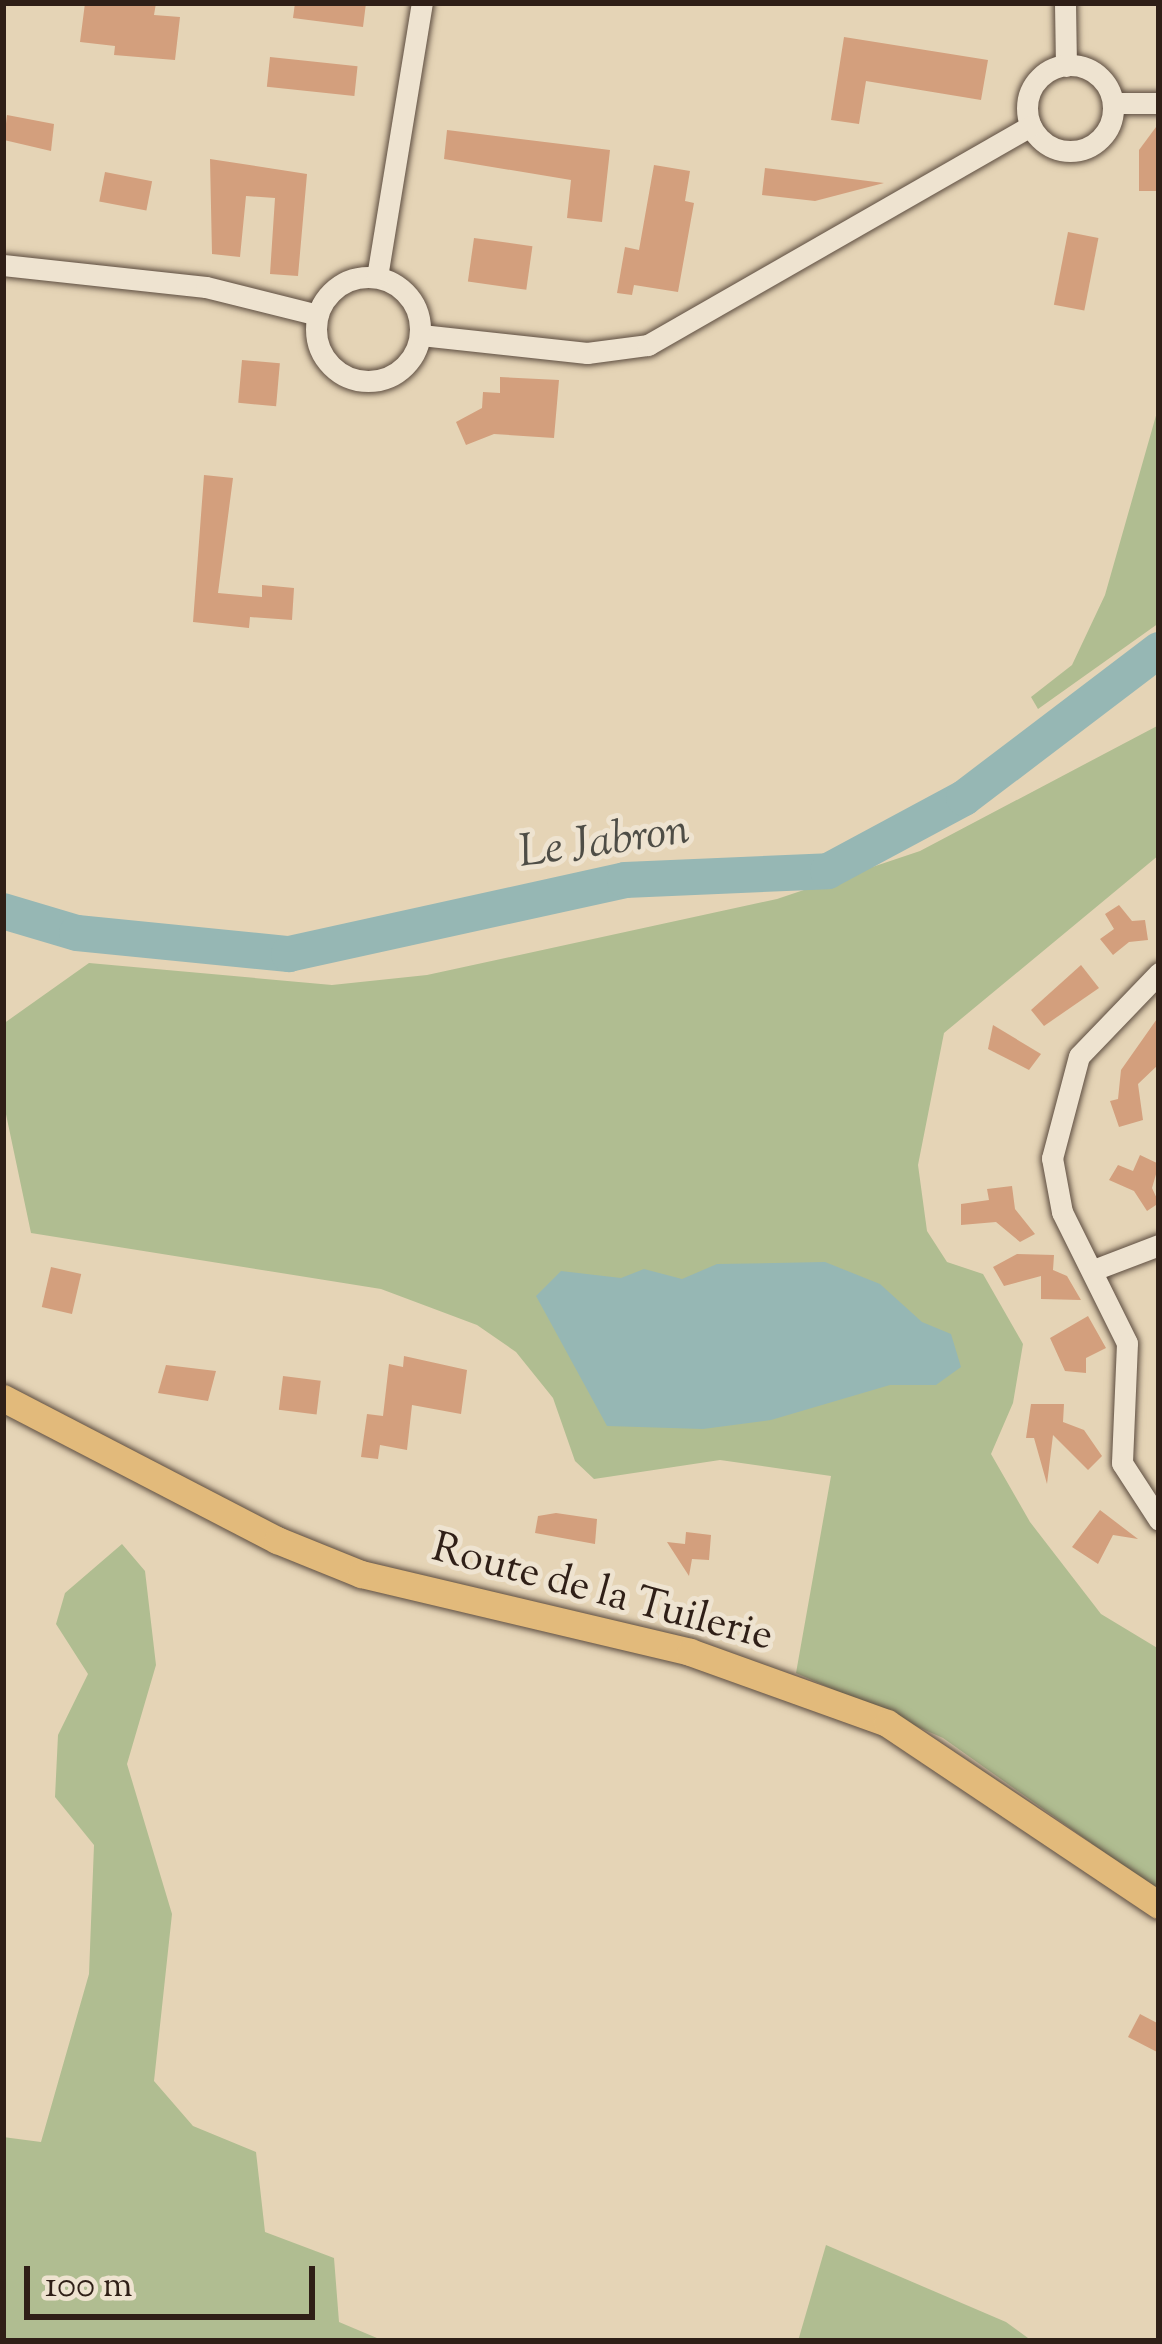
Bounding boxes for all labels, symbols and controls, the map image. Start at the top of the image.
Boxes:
water label: Le Jabron [515,805,693,883]
street label: Route de la Tuilerie [426,1524,778,1664]
scale bar [30,2242,321,2316]
text: 100 m [45,2261,132,2313]

